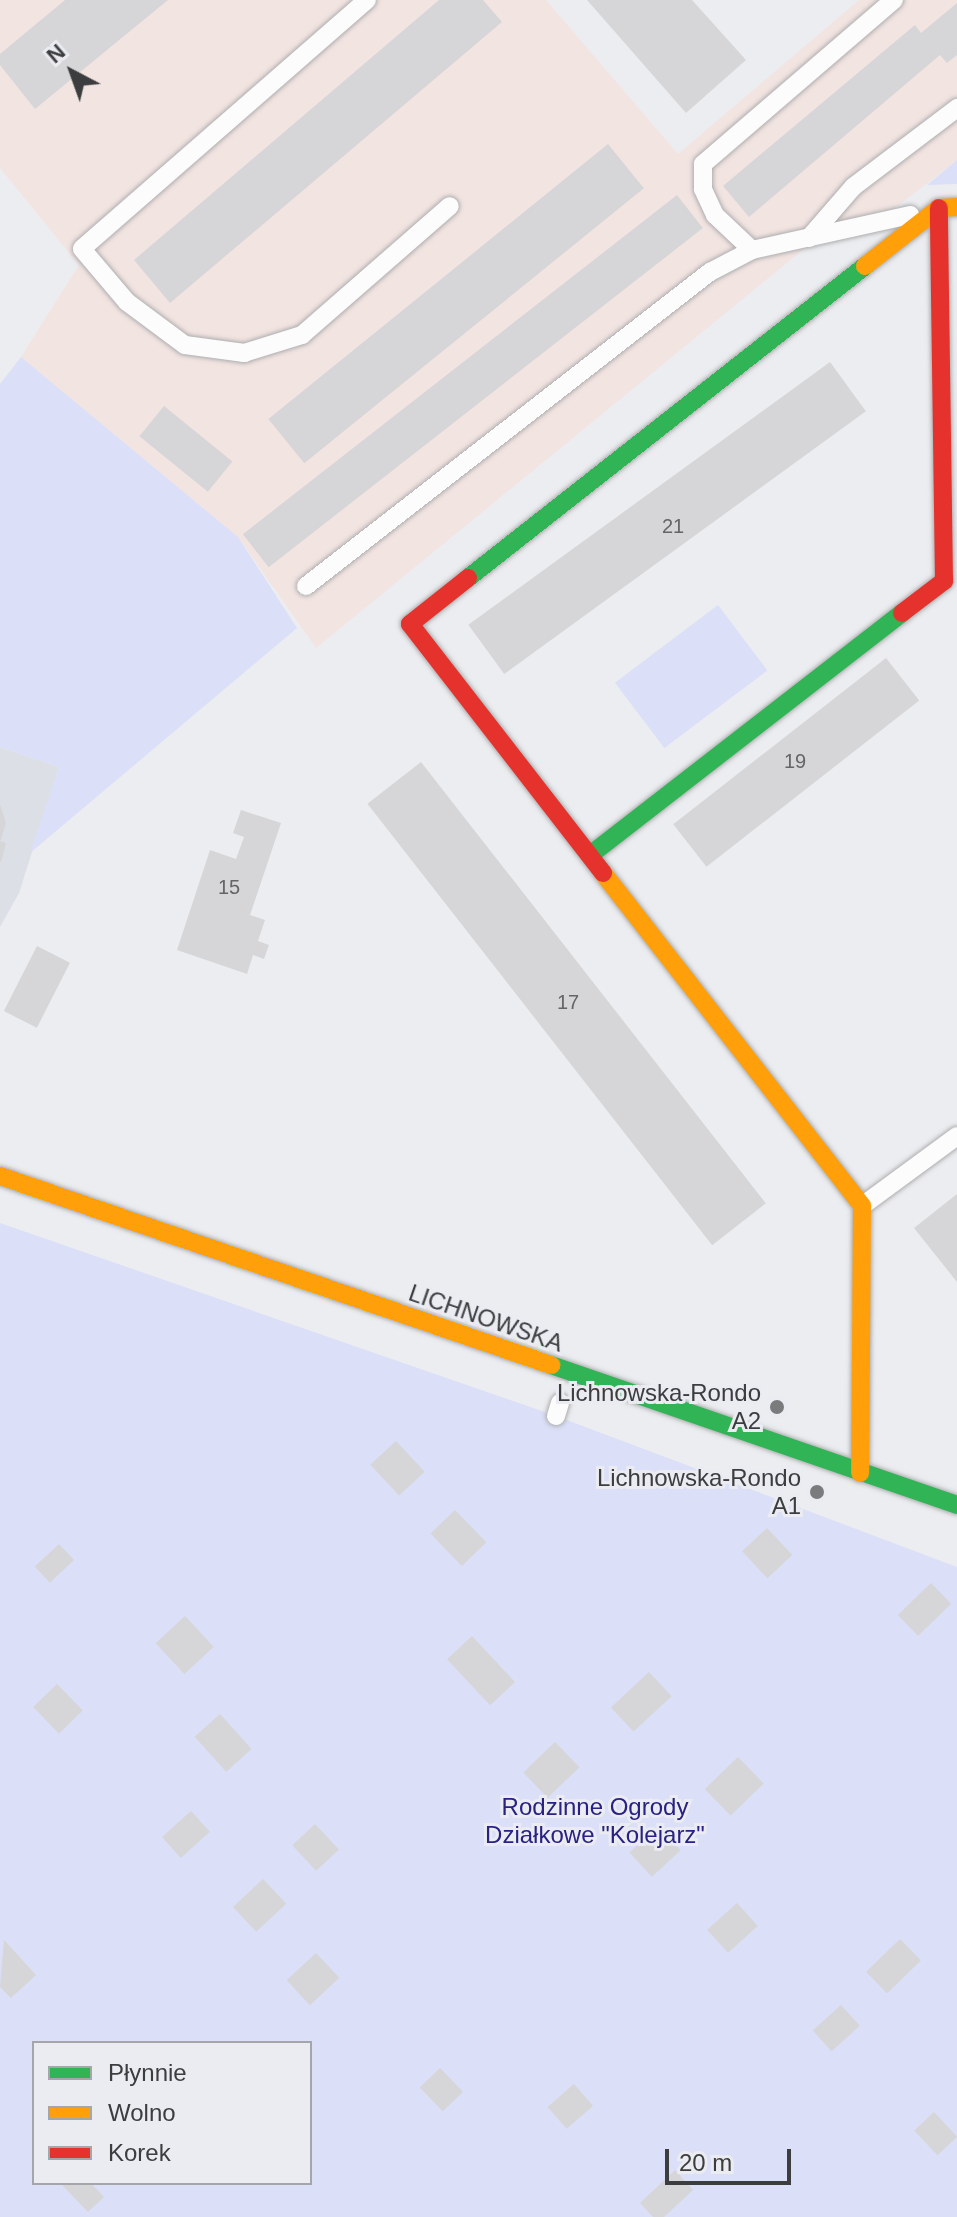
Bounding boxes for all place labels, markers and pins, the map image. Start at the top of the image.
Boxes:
place label: Lichnowska-Rondo A2 [557,1379,761,1435]
marker: Lichnowska-Rondo A2 [768,1398,786,1416]
place label: Lichnowska-Rondo A1 [597,1464,801,1520]
marker: Lichnowska-Rondo A1 [808,1483,826,1501]

